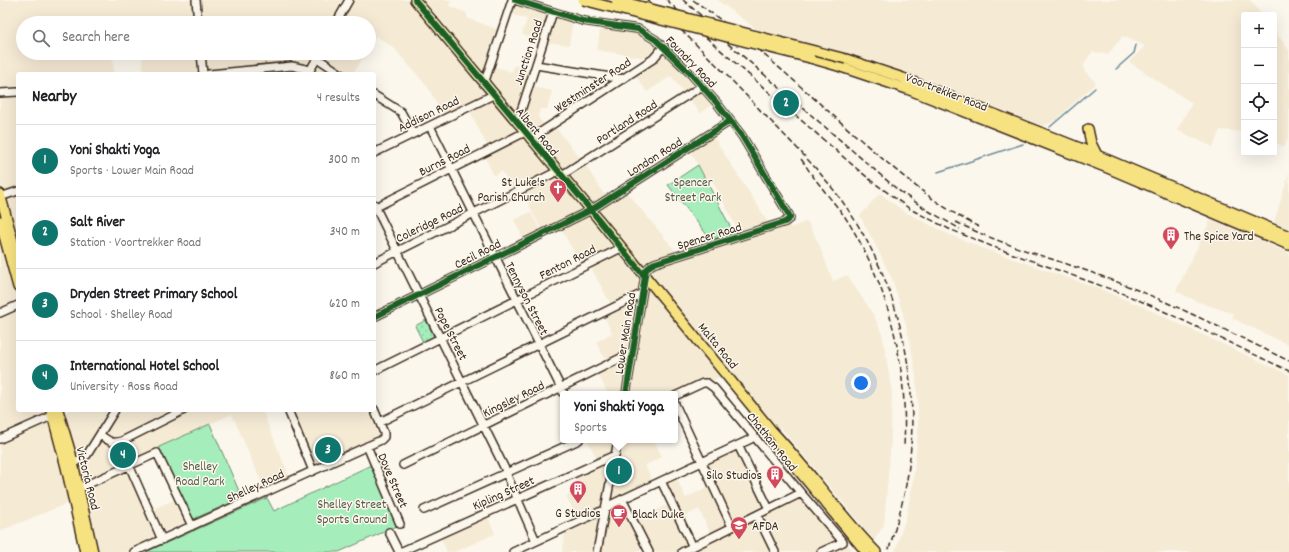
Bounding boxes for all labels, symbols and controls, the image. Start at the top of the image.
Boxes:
map controls [1241,12,1277,156]
button: + [1241,12,1277,48]
search box [16,16,376,60]
street label: Junction Road [510,18,549,88]
icon: search [30,27,52,49]
text: Search here [62,27,130,49]
street label: Foundry Road [660,32,720,93]
button: − [1241,48,1277,84]
street label: Westminster Road [551,54,636,118]
street label: Voortrekker Road [902,69,990,118]
button: locate [1241,84,1277,120]
text: Nearby [32,86,76,110]
pin: 2 [773,88,799,118]
text: 4 results [317,89,360,108]
street label: Addison Road [395,92,463,138]
street label: Portland Road [593,96,662,150]
street label: Albert Road [510,104,562,161]
button: layers [1241,120,1277,156]
street label: London Road [624,134,687,183]
text: Yoni Shakti Yoga [70,140,159,162]
street label: Burns Road [416,140,474,182]
text: 1 [44,151,46,170]
text: 300 m [328,151,360,170]
text: Sports · Lower Main Road [70,162,194,181]
place label: St Luke's Parish Church [477,174,545,208]
park label: Spencer Street Park [665,174,721,208]
church icon: St Luke's Parish Church [548,178,568,203]
street label: Coleridge Road [393,200,467,249]
text: Salt River [70,212,125,234]
street label: Spencer Road [675,219,744,256]
text: 2 [42,223,48,242]
text: 340 m [330,223,360,242]
building icon: The Spice Yard [1161,225,1181,250]
place label: The Spice Yard [1184,228,1254,247]
text: Station · Voortrekker Road [70,234,201,253]
street label: Cecil Road [451,235,505,275]
street label: Fenton Road [536,241,600,286]
street label: Tennyson Street [499,259,552,339]
text: Dryden Street Primary School [70,284,237,306]
street label: Lower Main Road [611,291,642,376]
text: 3 [42,295,48,314]
text: 620 m [329,295,360,314]
street label: Pope Street [428,304,471,364]
text: School · Shelley Road [70,306,172,325]
street label: Malta Road [692,319,742,374]
text: International Hotel School [70,356,219,378]
text: 4 [42,367,48,386]
text: 860 m [329,367,360,386]
your location [851,373,871,393]
street label: Kingsley Road [480,377,548,423]
text: University · Ross Road [70,378,178,397]
popup [560,391,678,443]
text: Yoni Shakti Yoga [574,397,664,419]
street label: Chatham Road [741,409,801,476]
text: Sports [574,419,607,438]
pin: 3 [315,435,341,465]
pin: 4 [110,440,136,470]
street label: Victoria Road [69,445,104,512]
street label: Dove Street [372,450,412,512]
pin: 1 [606,456,632,486]
park label: Shelley Road Park [175,458,225,492]
building icon: Silo Studios [765,464,785,489]
street label: Shelley Road [224,466,288,509]
place label: Silo Studios [706,467,762,486]
street label: Kipling Street [470,472,538,516]
building icon: G Studios [568,479,588,504]
park label: Shelley Street Sports Ground [317,496,387,530]
cafe icon: Black Duke [609,503,629,528]
place label: G Studios [555,505,601,524]
place label: Black Duke [632,506,685,525]
school or university icon: AFDA [729,515,749,540]
place label: AFDA [752,518,779,537]

